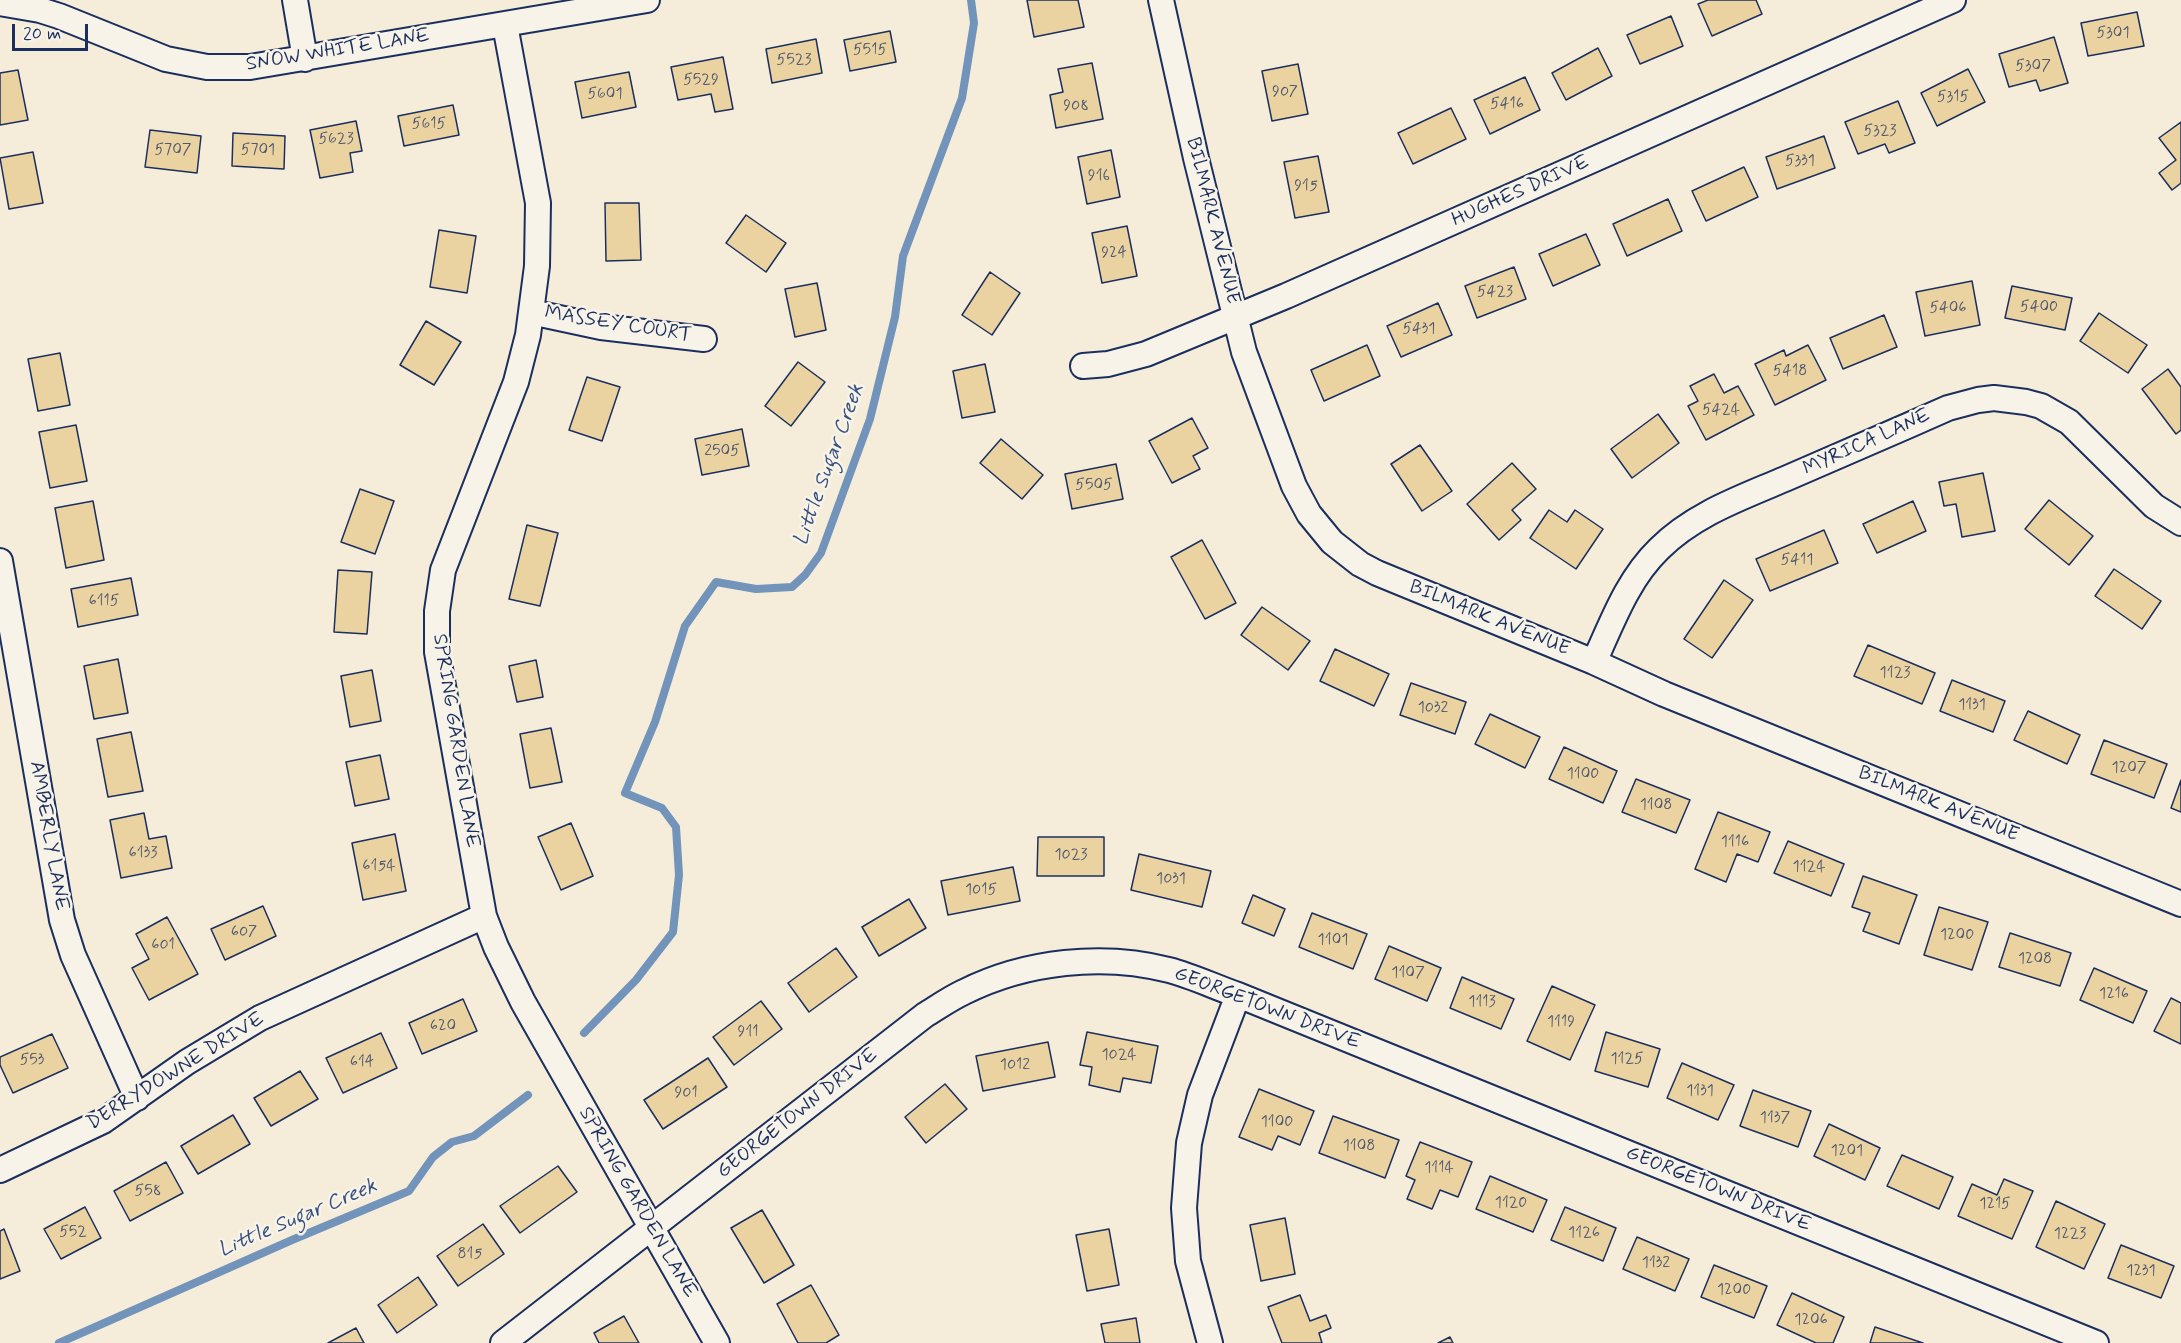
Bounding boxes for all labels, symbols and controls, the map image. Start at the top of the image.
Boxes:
scale bar [15,12,92,50]
text: 20 m [23,22,61,46]
house number: 5301 [2096,24,2130,44]
street label: SNOW WHITE LANE [245,25,431,77]
house number: 5515 [853,41,887,61]
house number: 5523 [777,51,811,71]
house number: 5307 [2015,57,2051,77]
house number: 5529 [683,71,719,91]
house number: 907 [1272,83,1298,103]
house number: 5601 [587,85,623,105]
house number: 5315 [1937,88,1969,108]
house number: 5416 [1490,95,1524,115]
house number: 908 [1063,97,1089,117]
house number: 5615 [412,115,446,135]
house number: 5323 [1863,122,1897,142]
house number: 5623 [318,130,354,150]
street label: BILMARK AVENUE [1180,135,1244,307]
house number: 5707 [155,141,191,161]
house number: 5701 [241,141,275,161]
street label: HUGHES DRIVE [1449,151,1593,233]
house number: 5331 [1785,152,1815,172]
house number: 916 [1088,167,1110,187]
house number: 915 [1294,177,1318,197]
house number: 924 [1101,244,1127,264]
house number: 5423 [1477,283,1513,303]
house number: 5400 [2020,298,2058,318]
house number: 5406 [1929,299,1967,319]
street label: MASSEY COURT [543,302,693,348]
house number: 5431 [1403,320,1435,340]
house number: 5418 [1773,362,1807,382]
water label: Little Sugar Creek [789,381,871,549]
house number: 5424 [1702,401,1740,421]
street label: MYRICA LANE [1800,404,1934,482]
house number: 2505 [704,442,740,462]
house number: 5505 [1075,476,1113,496]
house number: 5411 [1781,551,1813,571]
street label: BILMARK AVENUE [1405,576,1573,662]
house number: 6115 [89,592,119,612]
street label: SPRING GARDEN LANE [426,632,484,850]
house number: 1123 [1880,664,1910,684]
house number: 1131 [1958,696,1986,716]
house number: 1032 [1418,699,1448,719]
street label: AMBERLY LANE [23,759,73,913]
house number: 1207 [2112,759,2146,779]
street label: BILMARK AVENUE [1854,762,2022,848]
house number: 1100 [1567,765,1599,785]
house number: 1108 [1640,796,1672,816]
house number: 1116 [1721,833,1749,853]
house number: 6133 [129,844,157,864]
house number: 1023 [1054,846,1088,866]
house number: 6154 [362,857,396,877]
house number: 1124 [1793,858,1825,878]
house number: 1031 [1156,870,1186,890]
house number: 1015 [965,881,997,901]
house number: 607 [231,923,257,943]
house number: 1200 [1940,926,1974,946]
house number: 1101 [1318,931,1348,951]
house number: 601 [151,936,175,956]
house number: 1208 [2018,950,2052,970]
street label: GEORGETOWN DRIVE [1170,962,1364,1056]
house number: 1107 [1391,964,1425,984]
house number: 1216 [2099,985,2129,1005]
house number: 1113 [1468,993,1496,1013]
street label: DERRYDOWNE DRIVE [83,1008,269,1136]
house number: 1119 [1547,1013,1575,1033]
house number: 620 [430,1017,456,1037]
house number: 911 [738,1023,758,1043]
street label: GEORGETOWN DRIVE [713,1044,883,1184]
house number: 1024 [1101,1046,1137,1066]
house number: 1125 [1610,1050,1644,1070]
house number: 553 [20,1051,44,1071]
house number: 614 [350,1053,374,1073]
house number: 1012 [1000,1056,1030,1076]
house number: 1131 [1686,1082,1714,1102]
house number: 901 [674,1084,698,1104]
street label: SPRING GARDEN LANE [572,1103,702,1303]
house number: 1137 [1760,1109,1790,1129]
house number: 1100 [1261,1113,1293,1133]
house number: 1108 [1343,1137,1375,1157]
street label: GEORGETOWN DRIVE [1622,1142,1814,1238]
house number: 1201 [1831,1142,1863,1162]
house number: 1114 [1424,1159,1454,1179]
water label: Little Sugar Creek [215,1174,381,1264]
house number: 558 [135,1182,161,1202]
house number: 1120 [1495,1194,1527,1214]
house number: 1215 [1979,1195,2011,1215]
house number: 552 [59,1223,87,1243]
house number: 1126 [1568,1224,1600,1244]
house number: 1223 [2054,1225,2086,1245]
house number: 815 [458,1245,482,1265]
house number: 1132 [1642,1254,1670,1274]
house number: 1231 [2126,1262,2156,1282]
house number: 1200 [1717,1281,1751,1301]
house number: 1206 [1794,1311,1828,1331]

